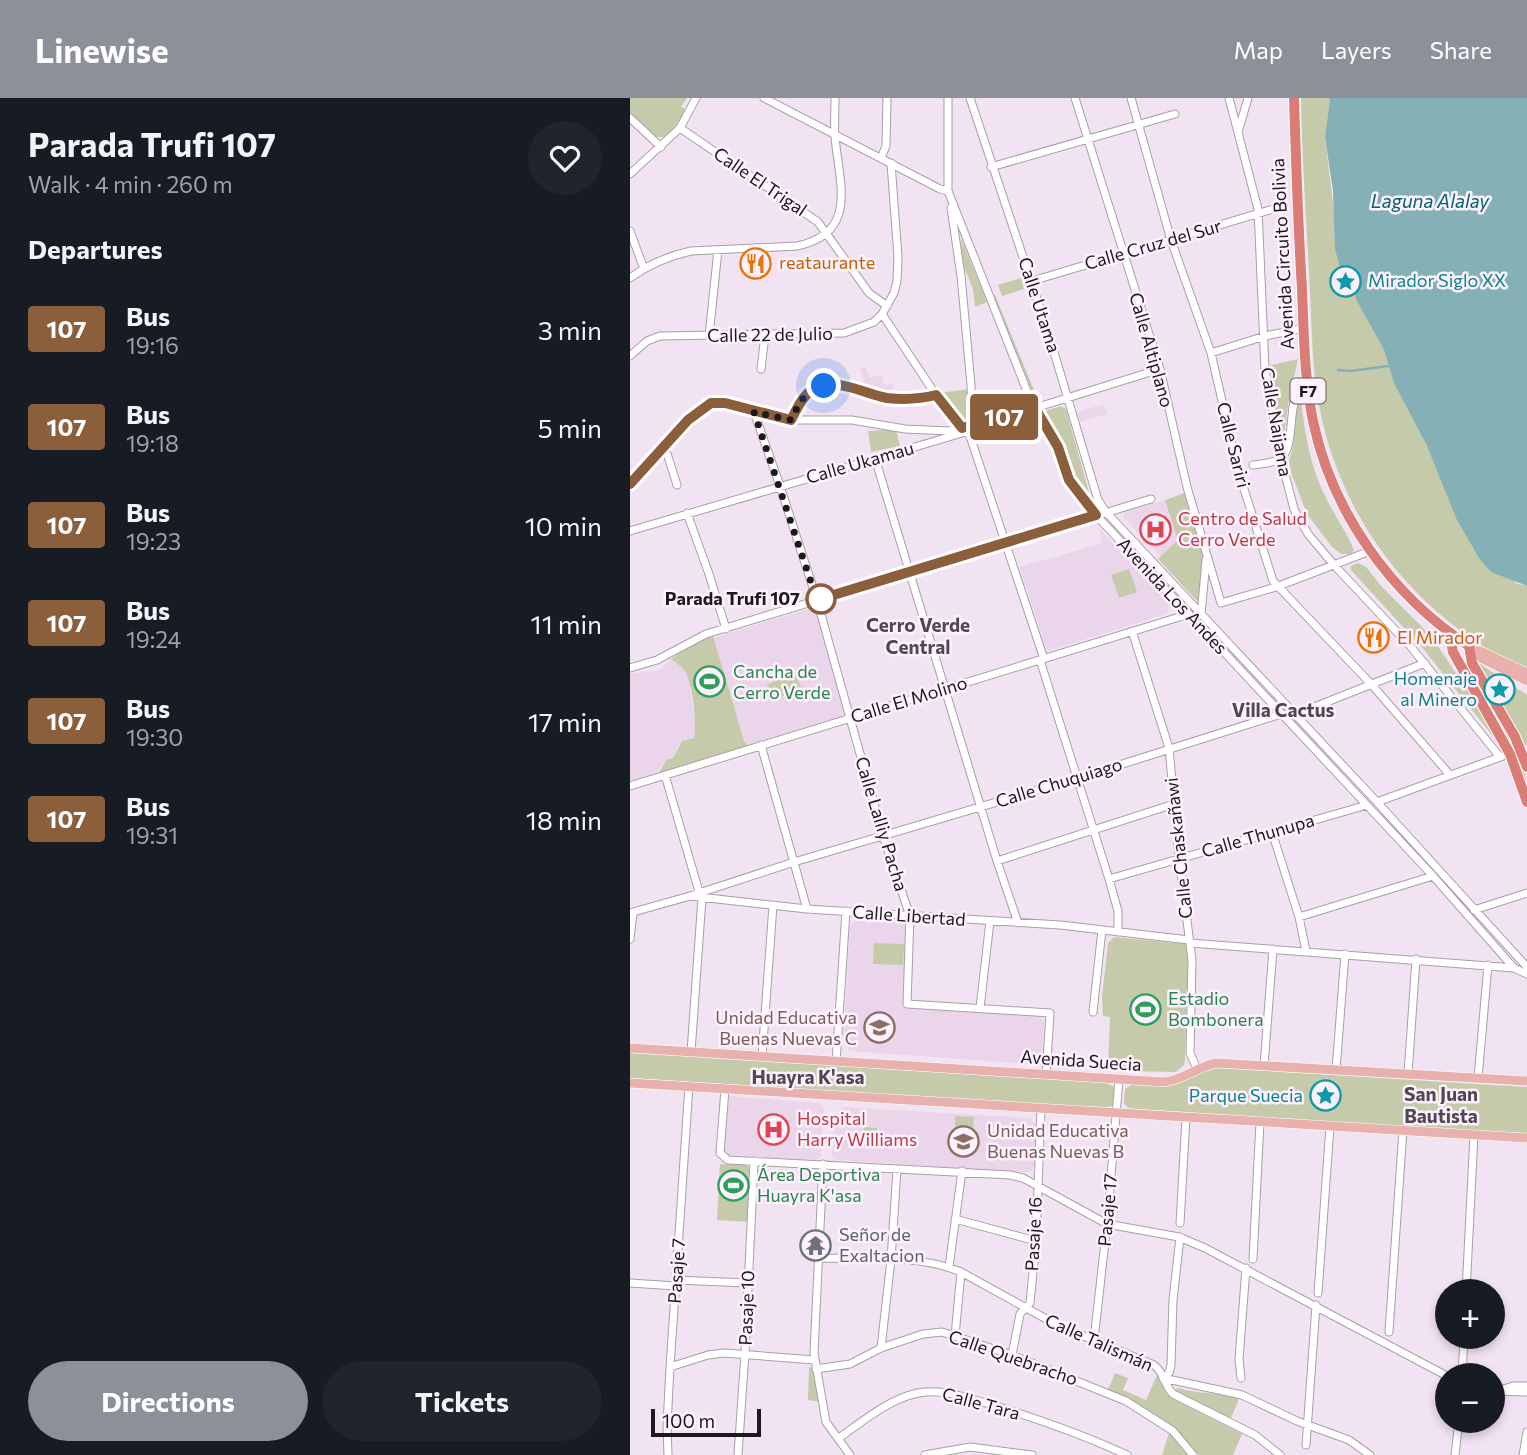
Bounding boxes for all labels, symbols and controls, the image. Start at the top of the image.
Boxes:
text: Linewise [35,29,169,70]
text: Map [1234,35,1283,64]
text: Layers [1321,35,1392,64]
text: Share [1430,35,1492,64]
button: heart [528,121,602,195]
text: Parada Trufi 107 [28,123,276,164]
street label: Calle El Trigal [710,142,811,220]
street label: Avenida Circuito Bolivia [1266,158,1298,351]
text: Walk · 4 min · 260 m [28,170,233,198]
water label: Laguna Alalay [1371,189,1490,212]
street label: Calle Cruz del Sur [1082,214,1224,274]
text: Departures [28,233,163,264]
restaurant icon: reataurante [739,246,773,280]
place label: reataurante [779,251,875,273]
street label: Calle Utama [1014,254,1066,355]
place icon: Mirador Siglo XX [1328,264,1362,298]
place label: Mirador Siglo XX [1368,269,1506,291]
street label: Calle Altiplano [1125,290,1179,410]
text: Bus [126,300,170,331]
text: 107 [47,314,86,343]
text: 3 min [538,314,602,345]
street label: Calle 22 de Julio [707,322,833,346]
text: 19:16 [126,331,179,359]
street label: Calle Naijama [1257,365,1297,478]
your location [806,368,841,403]
road number: F7 [1290,378,1326,404]
line badge: 107 [964,394,1044,440]
text: Bus [126,398,170,429]
street label: Calle Sariri [1213,400,1255,490]
text: 107 [984,402,1024,431]
text: 107 [47,412,86,441]
text: 5 min [538,412,602,443]
text: 19:18 [126,429,179,457]
street label: Calle Ukamau [803,436,916,488]
text: Bus [126,496,170,527]
place label: Centro de Salud Cerro Verde [1178,507,1307,550]
text: 107 [47,510,86,539]
text: 10 min [525,510,602,541]
hospital icon: Centro de Salud Cerro Verde [1138,512,1172,546]
text: 19:23 [126,527,181,555]
street label: Avenida Los Andes [1113,532,1232,658]
marker: Parada Trufi 107 [806,584,836,614]
place label: Parada Trufi 107 [665,587,800,609]
text: Bus [126,594,170,625]
text: 107 [47,608,86,637]
text: 11 min [531,608,602,639]
district label: Cerro Verde Central [866,613,970,658]
restaurant icon: El Mirador [1357,621,1391,655]
text: 19:24 [126,625,181,653]
place label: El Mirador [1397,626,1482,648]
place label: Cancha de Cerro Verde [733,660,830,703]
sports icon: Cancha de Cerro Verde [693,665,727,699]
place label: Homenaje al Minero [1394,667,1477,710]
street label: Calle El Molino [848,671,970,727]
place icon: Homenaje al Minero [1483,672,1517,706]
text: Bus [126,692,170,723]
district label: Villa Cactus [1232,698,1334,721]
text: 107 [47,706,86,735]
text: 17 min [528,706,602,737]
text: 19:30 [126,723,183,751]
street label: Calle Chuquiago [993,752,1125,812]
street label: Calle Lalliy Pacha [851,754,913,894]
street label: Calle Chaskañawi [1160,776,1196,920]
text: Bus [126,790,170,821]
text: 107 [47,804,86,833]
text: 18 min [526,804,602,835]
street label: Calle Thunupa [1199,808,1317,862]
text: 19:31 [126,821,178,849]
street label: Calle Libertad [852,900,966,930]
place label: Estadio Bombonera [1168,987,1264,1030]
sports icon: Estadio Bombonera [1128,992,1162,1026]
place label: Unidad Educativa Buenas Nuevas C [715,1006,857,1049]
school or university icon: Unidad Educativa Buenas Nuevas C [863,1011,897,1045]
street label: Avenida Suecia [1020,1045,1142,1075]
district label: Huayra K'asa [751,1065,865,1088]
place icon: Parque Suecia [1309,1079,1343,1113]
district label: San Juan Bautista [1404,1082,1478,1127]
place label: Parque Suecia [1189,1084,1303,1106]
place label: Hospital Harry Williams [797,1107,917,1150]
hospital icon: Hospital Harry Williams [757,1112,791,1146]
place label: Unidad Educativa Buenas Nuevas B [987,1119,1129,1162]
school or university icon: Unidad Educativa Buenas Nuevas B [947,1124,981,1158]
place label: Área Deportiva Huayra K'asa [757,1163,880,1206]
sports icon: Área Deportiva Huayra K'asa [717,1168,751,1202]
street label: Pasaje 17 [1093,1173,1121,1247]
street label: Pasaje 16 [1020,1196,1046,1272]
place label: Señor de Exaltacion [839,1223,925,1266]
temple icon: Señor de Exaltacion [799,1228,833,1262]
street label: Pasaje 7 [663,1238,689,1304]
street label: Pasaje 10 [734,1270,758,1346]
map controls [1435,1279,1505,1433]
button: + [1435,1279,1505,1349]
street label: Calle Talismán [1042,1308,1157,1376]
street label: Calle Quebracho [946,1325,1081,1389]
button: Directions [28,1361,308,1441]
button: Tickets [322,1361,602,1441]
button: − [1435,1363,1505,1433]
street label: Calle Tara [940,1382,1023,1424]
scale bar [651,1406,761,1438]
text: 100 m [662,1409,715,1432]

